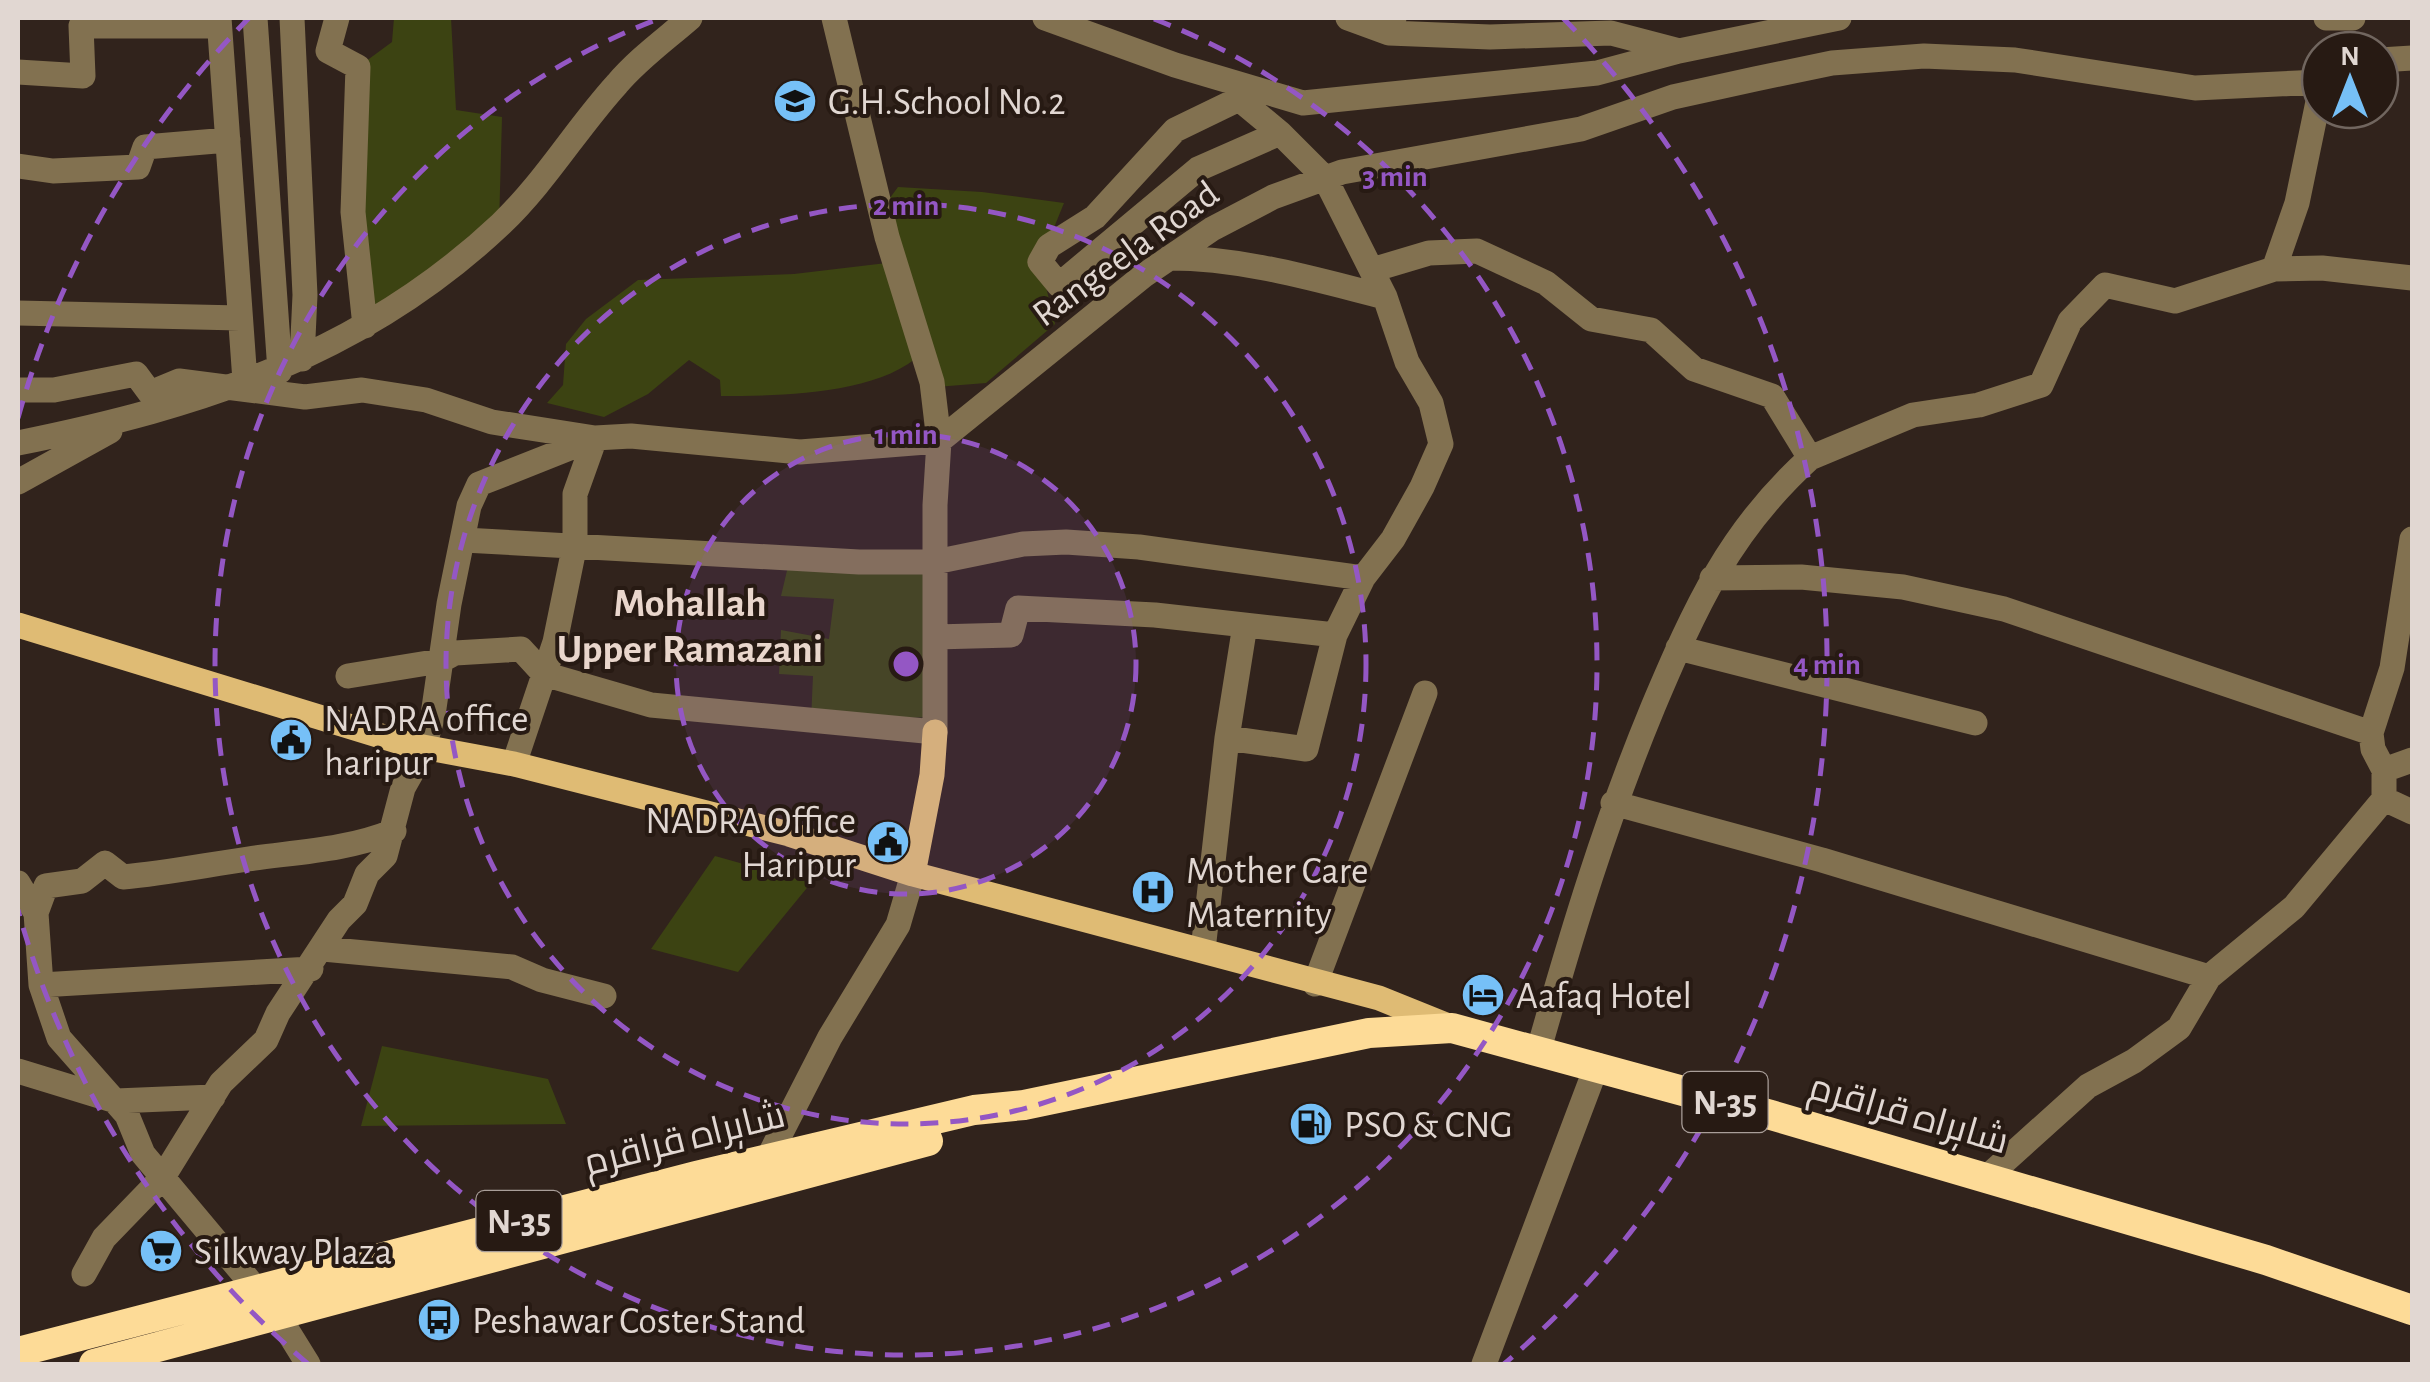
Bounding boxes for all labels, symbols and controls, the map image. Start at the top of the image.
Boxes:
north arrow [2300,30,2400,130]
text: N [2340,43,2360,71]
school or university icon: G.H.School No.2 [772,78,818,124]
place label: G.H.School No.2 [828,84,1066,122]
text: 3 min [1362,162,1428,192]
street label: Rangeela Road [1026,175,1226,334]
text: 2 min [873,191,939,221]
text: 1 min [874,420,938,450]
district label: Mohallah Upper Ramazani [557,584,823,670]
centre of rings [888,646,924,682]
text: 4 min [1793,650,1861,680]
place label: NADRA office haripur [324,701,528,783]
public building icon: NADRA office haripur [268,717,314,763]
place label: NADRA Office Haripur [645,803,857,885]
public building icon: NADRA Office Haripur [865,819,911,865]
place label: Mother Care Maternity [1186,853,1369,935]
hospital icon: Mother Care Maternity [1130,869,1176,915]
hotel icon: Aafaq Hotel [1460,972,1506,1018]
place label: Aafaq Hotel [1516,978,1692,1016]
street label: شاہراہ قراقرم [1803,1067,2013,1166]
road number: N-35 [1682,1072,1768,1132]
street label: شاہراہ قراقرم [580,1096,790,1188]
fuel station icon: PSO & CNG [1288,1101,1334,1147]
place label: PSO & CNG [1344,1107,1513,1145]
road number: N-35 [476,1191,562,1251]
supermarket icon: Silkway Plaza [138,1228,184,1274]
place label: Silkway Plaza [194,1234,392,1272]
bus stop icon: Peshawar Coster Stand [416,1297,462,1343]
place label: Peshawar Coster Stand [472,1303,805,1341]

